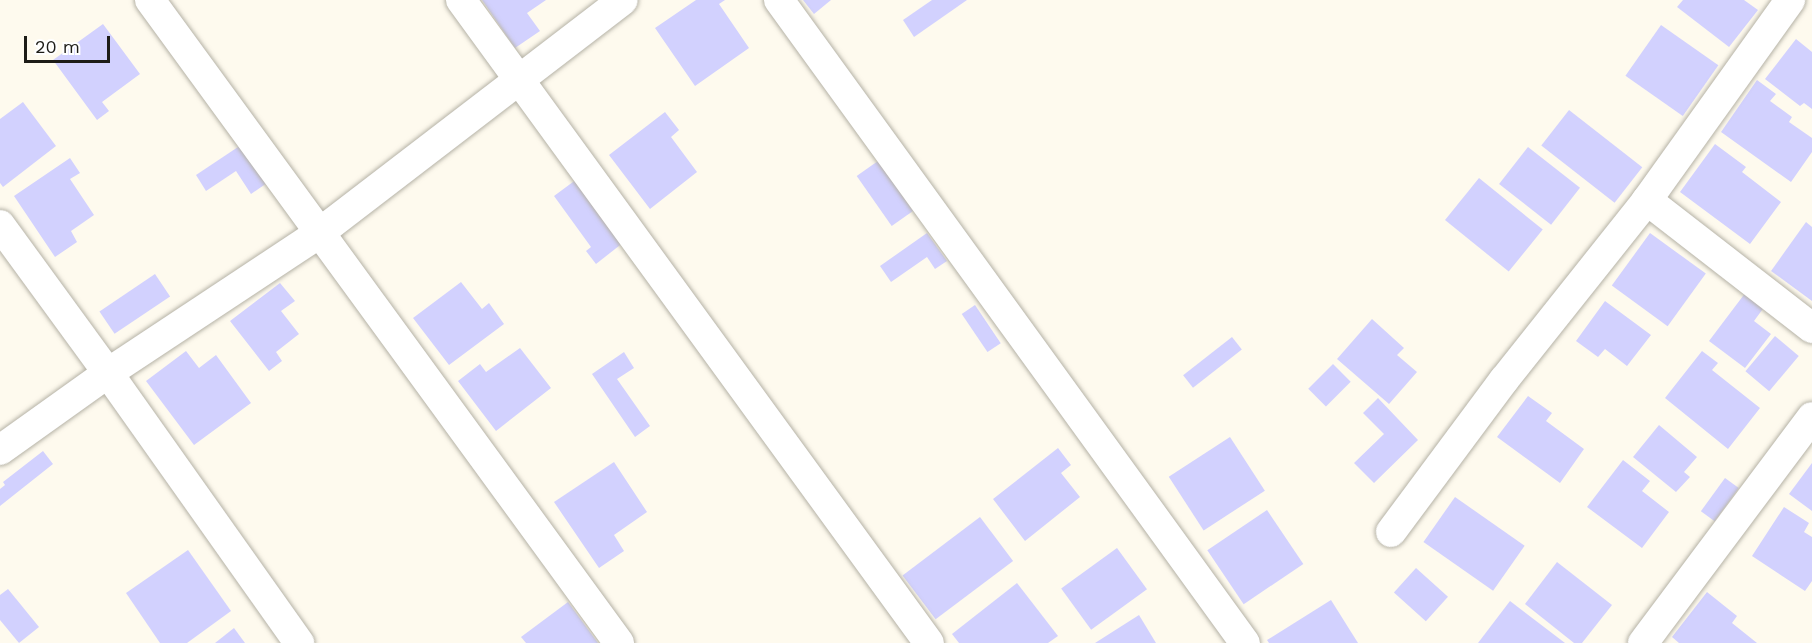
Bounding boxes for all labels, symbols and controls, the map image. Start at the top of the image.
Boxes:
scale bar [27,24,112,62]
text: 20 m [35,36,80,57]

